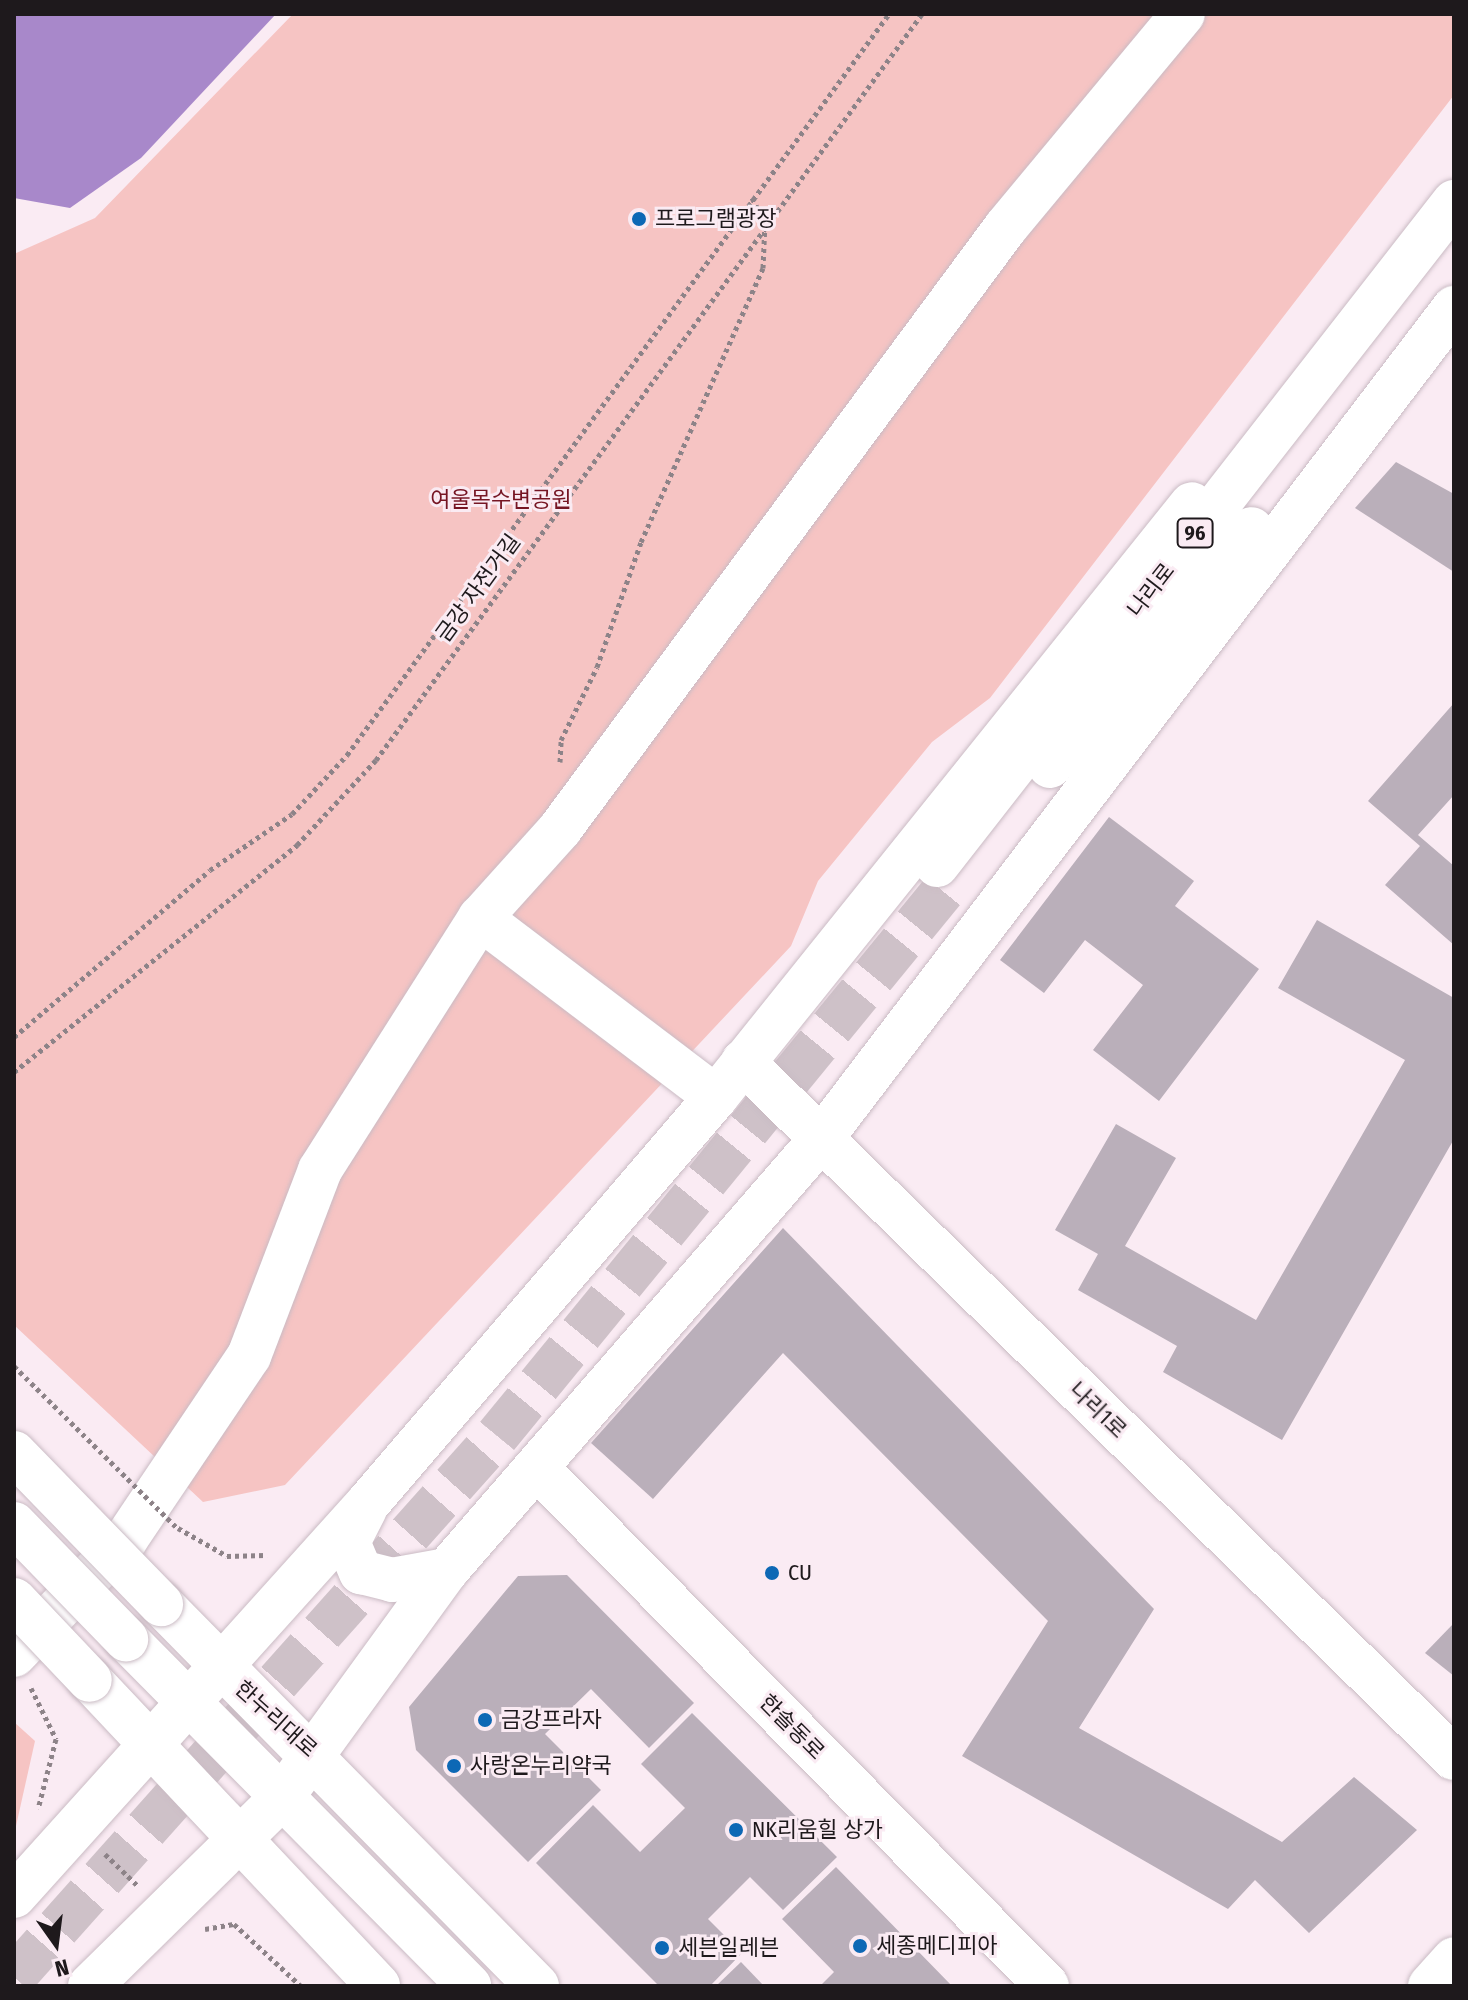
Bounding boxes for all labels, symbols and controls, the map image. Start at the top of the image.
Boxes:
place label: 프로그램광장 [655,206,776,232]
marker: 프로그램광장 [630,210,648,228]
park label: 여울목수변공원 [430,487,572,513]
road number: 96 [1175,517,1215,549]
street label: 금강 자전거길 [430,529,526,647]
street label: 나리로 [1122,558,1180,622]
street label: 나리1로 [1064,1376,1132,1444]
place label: CU [788,1560,812,1586]
marker: CU [763,1564,781,1582]
street label: 한누리대로 [230,1675,322,1763]
street label: 한솔동로 [754,1689,830,1765]
place label: 금강프라자 [501,1707,602,1733]
marker: 금강프라자 [476,1711,494,1729]
place label: 사랑온누리약국 [470,1753,612,1779]
marker: 사랑온누리약국 [445,1757,463,1775]
place label: NK리움힐 상가 [752,1817,883,1843]
marker: NK리움힐 상가 [727,1821,745,1839]
north arrow [16,1904,96,1984]
place label: 세종메디피아 [876,1933,997,1959]
place label: 세븐일레븐 [678,1935,779,1961]
marker: 세종메디피아 [851,1937,869,1955]
marker: 세븐일레븐 [653,1939,671,1957]
text: N [52,1953,72,1982]

